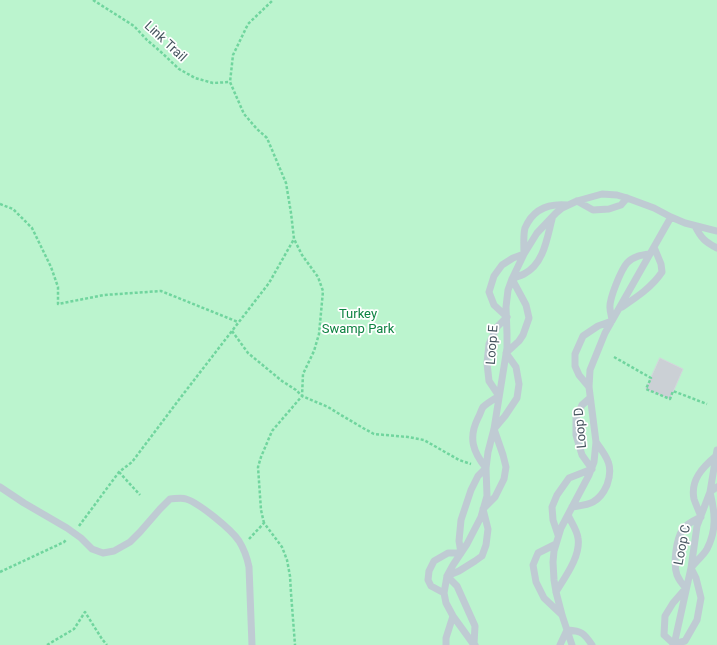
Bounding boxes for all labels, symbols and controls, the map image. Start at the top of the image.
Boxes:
street label: Link Trail [141,19,189,65]
park label: Turkey Swamp Park [322,307,394,338]
street label: Loop E [484,325,502,365]
street label: Loop D [571,407,591,449]
street label: Loop C [671,523,695,567]

